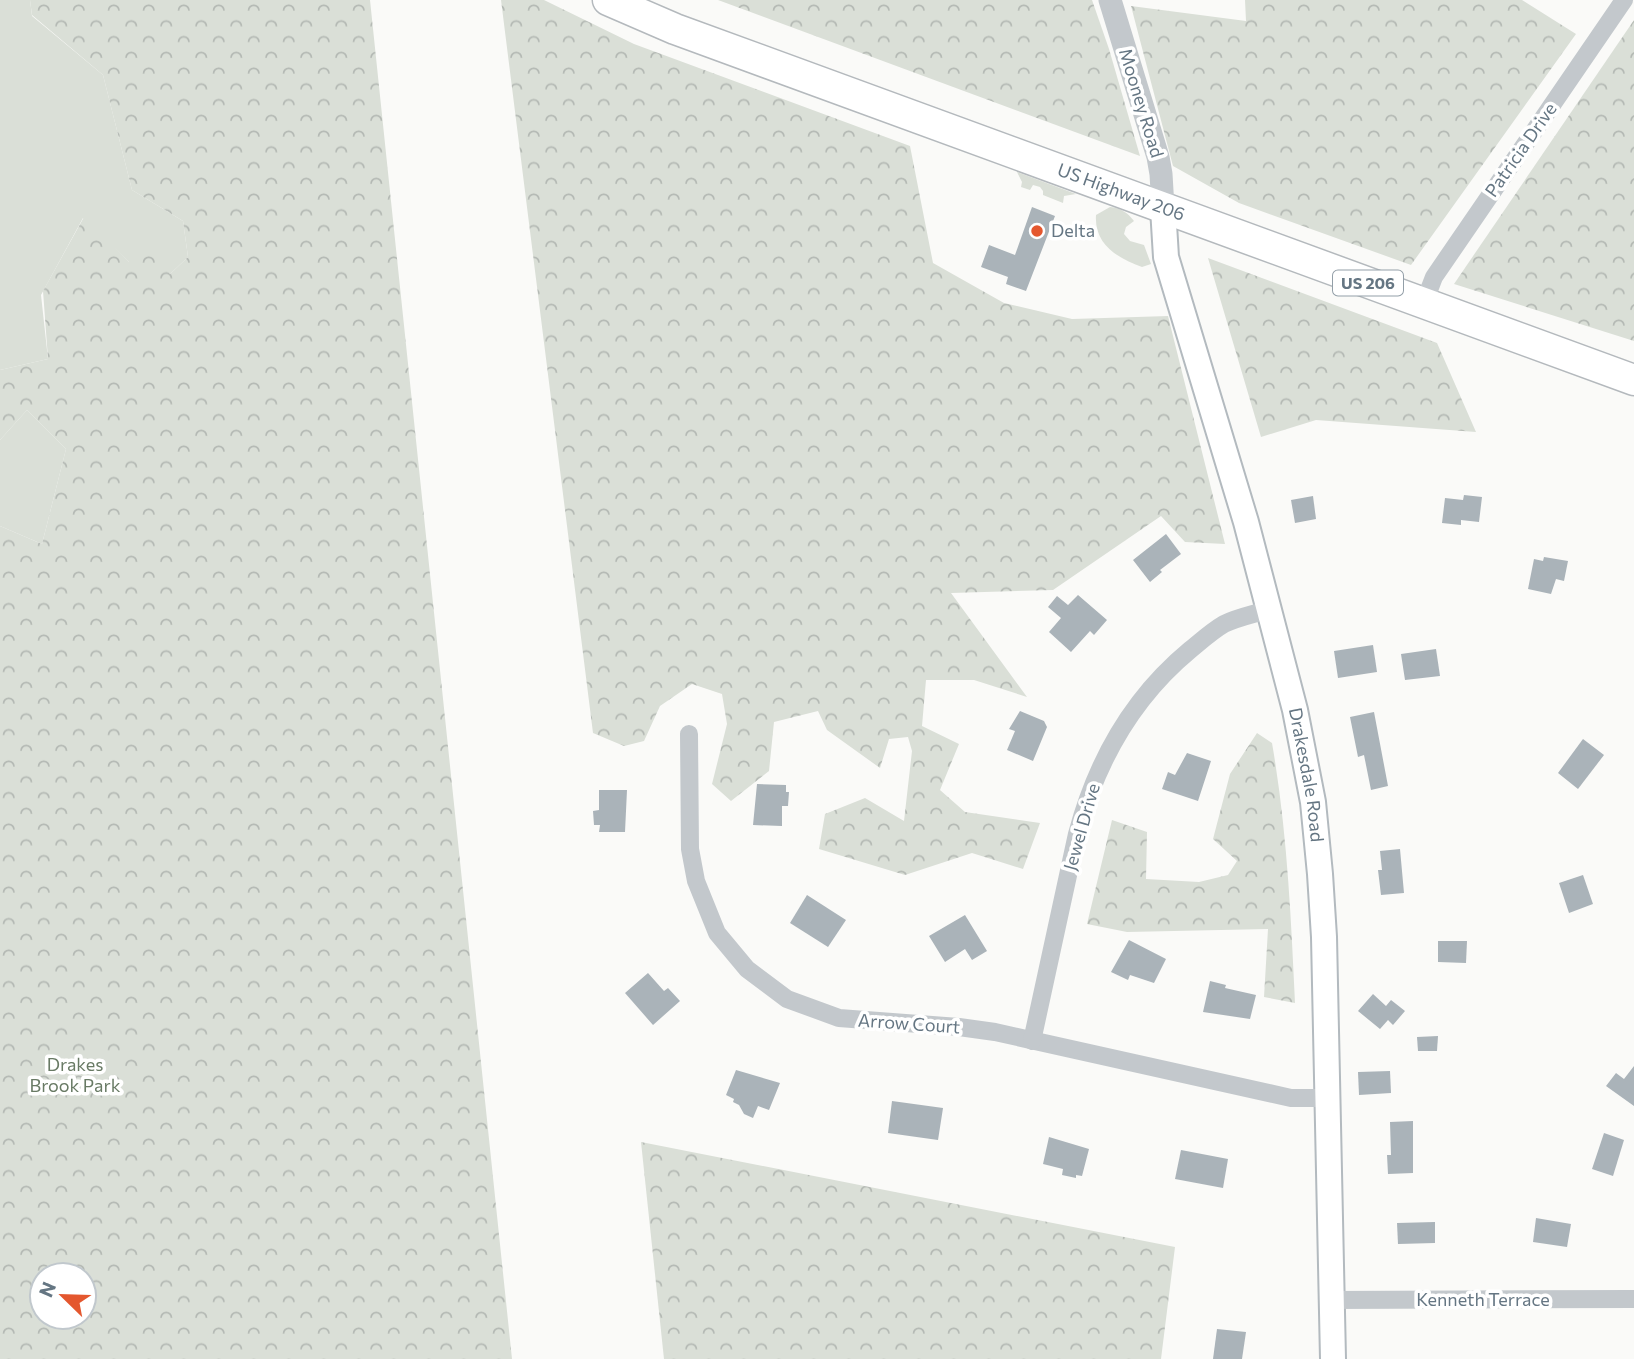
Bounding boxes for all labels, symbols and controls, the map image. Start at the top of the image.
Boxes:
street label: Mooney Road [1115,45,1169,160]
street label: Patricia Drive [1480,98,1561,201]
street label: US Highway 206 [1055,158,1188,225]
place label: Delta [1051,219,1095,241]
marker: Delta [1029,223,1045,239]
road number: US 206 [1333,270,1403,296]
street label: Drakesdale Road [1285,705,1329,843]
street label: Jewel Drive [1058,781,1104,873]
street label: Arrow Court [857,1008,961,1038]
park label: Drakes Brook Park [30,1053,121,1096]
north arrow [28,1261,98,1331]
text: N [34,1278,60,1300]
street label: Kenneth Terrace [1416,1288,1550,1310]

